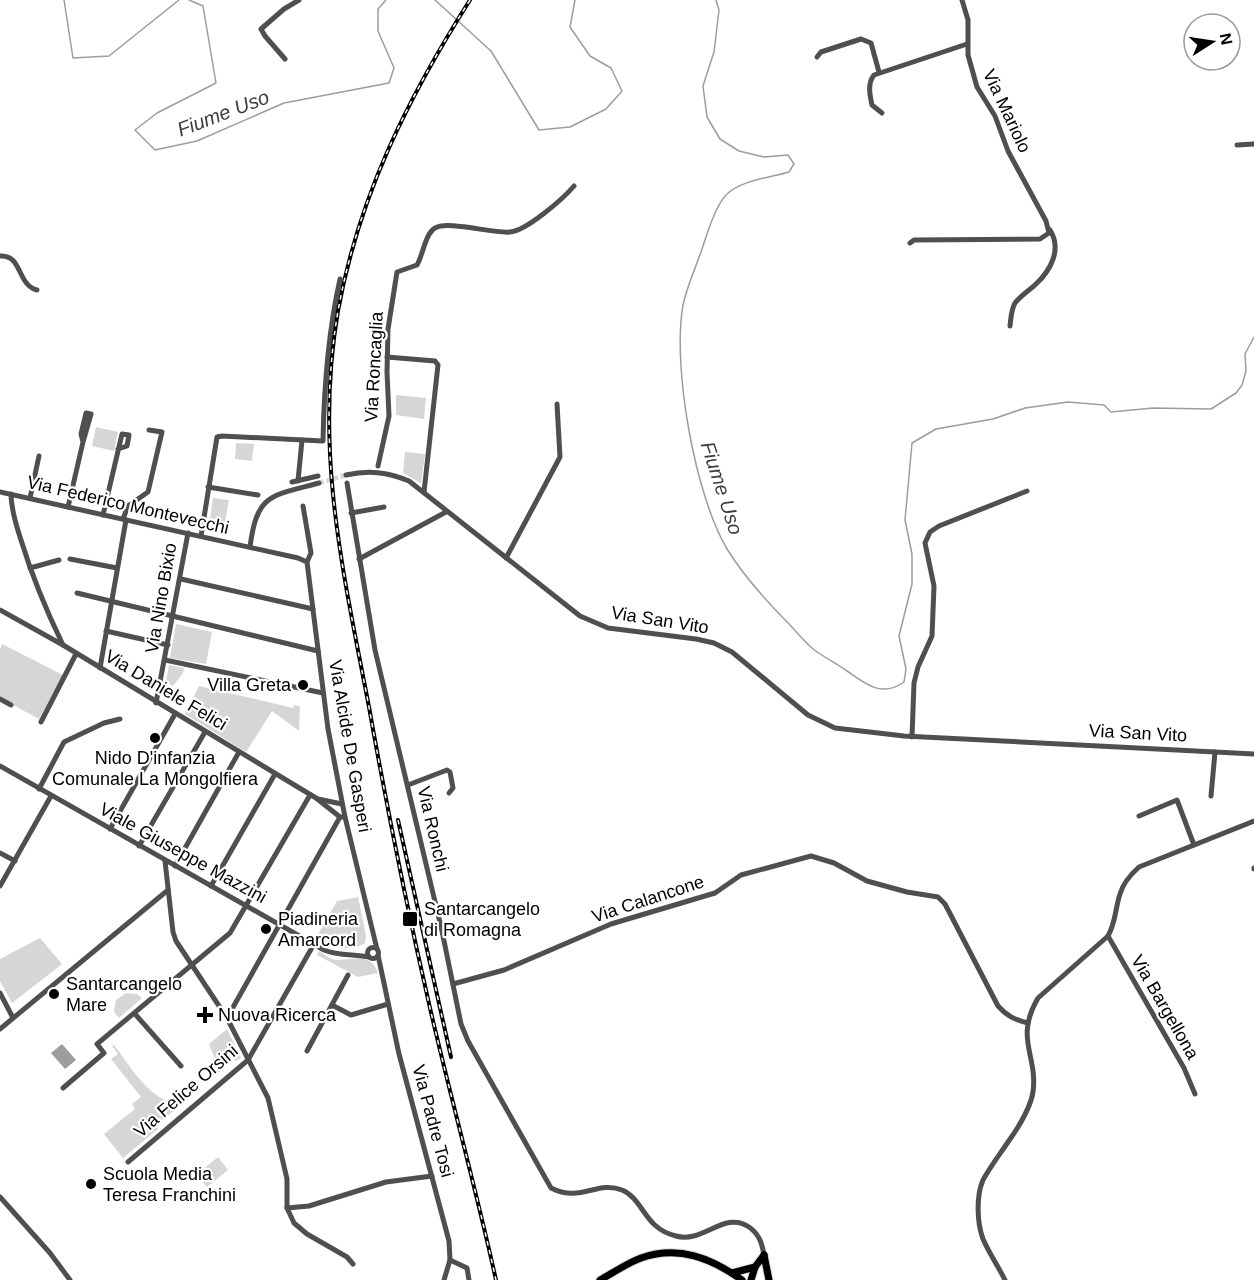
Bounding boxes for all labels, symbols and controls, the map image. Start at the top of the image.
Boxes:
north arrow [1182,12,1242,72]
text: N [1217,32,1236,46]
street label: Via Mariolo [979,66,1035,156]
water label: Fiume Uso [174,85,272,141]
street label: Via Roncaglia [361,310,387,423]
water label: Fiume Uso [697,439,747,537]
street label: Via Federico Montevecchi [25,472,231,538]
street label: Via Nino Bixio [141,541,181,655]
street label: Via San Vito [610,602,710,638]
street label: Via Daniele Felici [101,646,231,734]
street label: Via Alcide De Gasperi [325,658,375,834]
place label: Villa Greta [207,675,292,695]
marker: Villa Greta [296,678,310,692]
street label: Via San Vito [1088,720,1188,746]
marker: Nido D'infanzia Comunale La Mongolfiera [148,731,162,745]
place label: Nido D'infanzia Comunale La Mongolfiera [52,748,259,789]
street label: Via Ronchi [414,784,452,874]
street label: Viale Giuseppe Mazzini [96,799,270,907]
street label: Via Calancone [589,871,707,927]
place label: Santarcangelo di Romagna [424,899,540,940]
place label: Piadineria Amarcord [278,909,359,950]
marker: Santarcangelo di Romagna [401,910,419,928]
marker: Piadineria Amarcord [259,922,273,936]
street label: Via Bargellona [1127,951,1203,1063]
place label: Santarcangelo Mare [66,974,182,1015]
marker: Santarcangelo Mare [47,987,61,1001]
place label: Nuova Ricerca [218,1005,337,1025]
marker: Nuova Ricerca [196,1006,214,1024]
street label: Via Felice Orsini [130,1041,242,1141]
street label: Via Padre Tosi [408,1063,458,1179]
place label: Scuola Media Teresa Franchini [103,1164,236,1205]
marker: Scuola Media Teresa Franchini [84,1177,98,1191]

